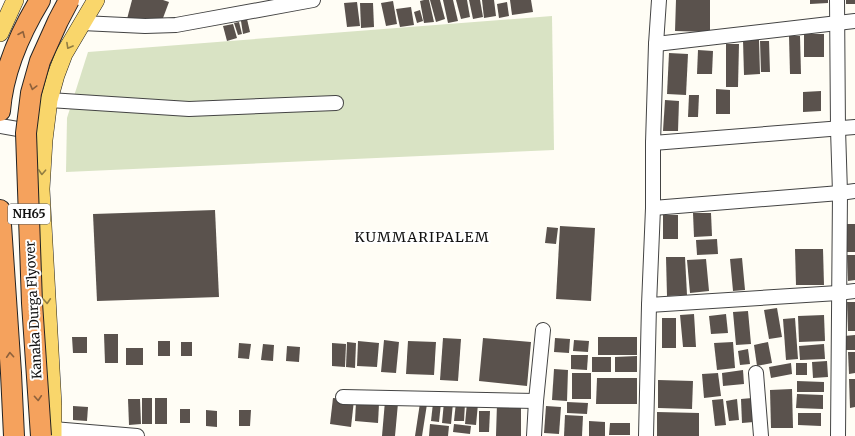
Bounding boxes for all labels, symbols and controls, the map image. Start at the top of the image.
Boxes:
one-way arrow [18,30,26,37]
one-way arrow [66,42,74,49]
one-way arrow [29,83,38,90]
one-way arrow [38,169,46,175]
road number: NH65 [8,204,50,224]
district label: KUMMARIPALEM [354,228,490,246]
street label: Kanaka Durga Flyover [21,240,46,379]
one-way arrow [43,298,51,304]
one-way arrow [6,352,15,358]
one-way arrow [34,395,43,401]

